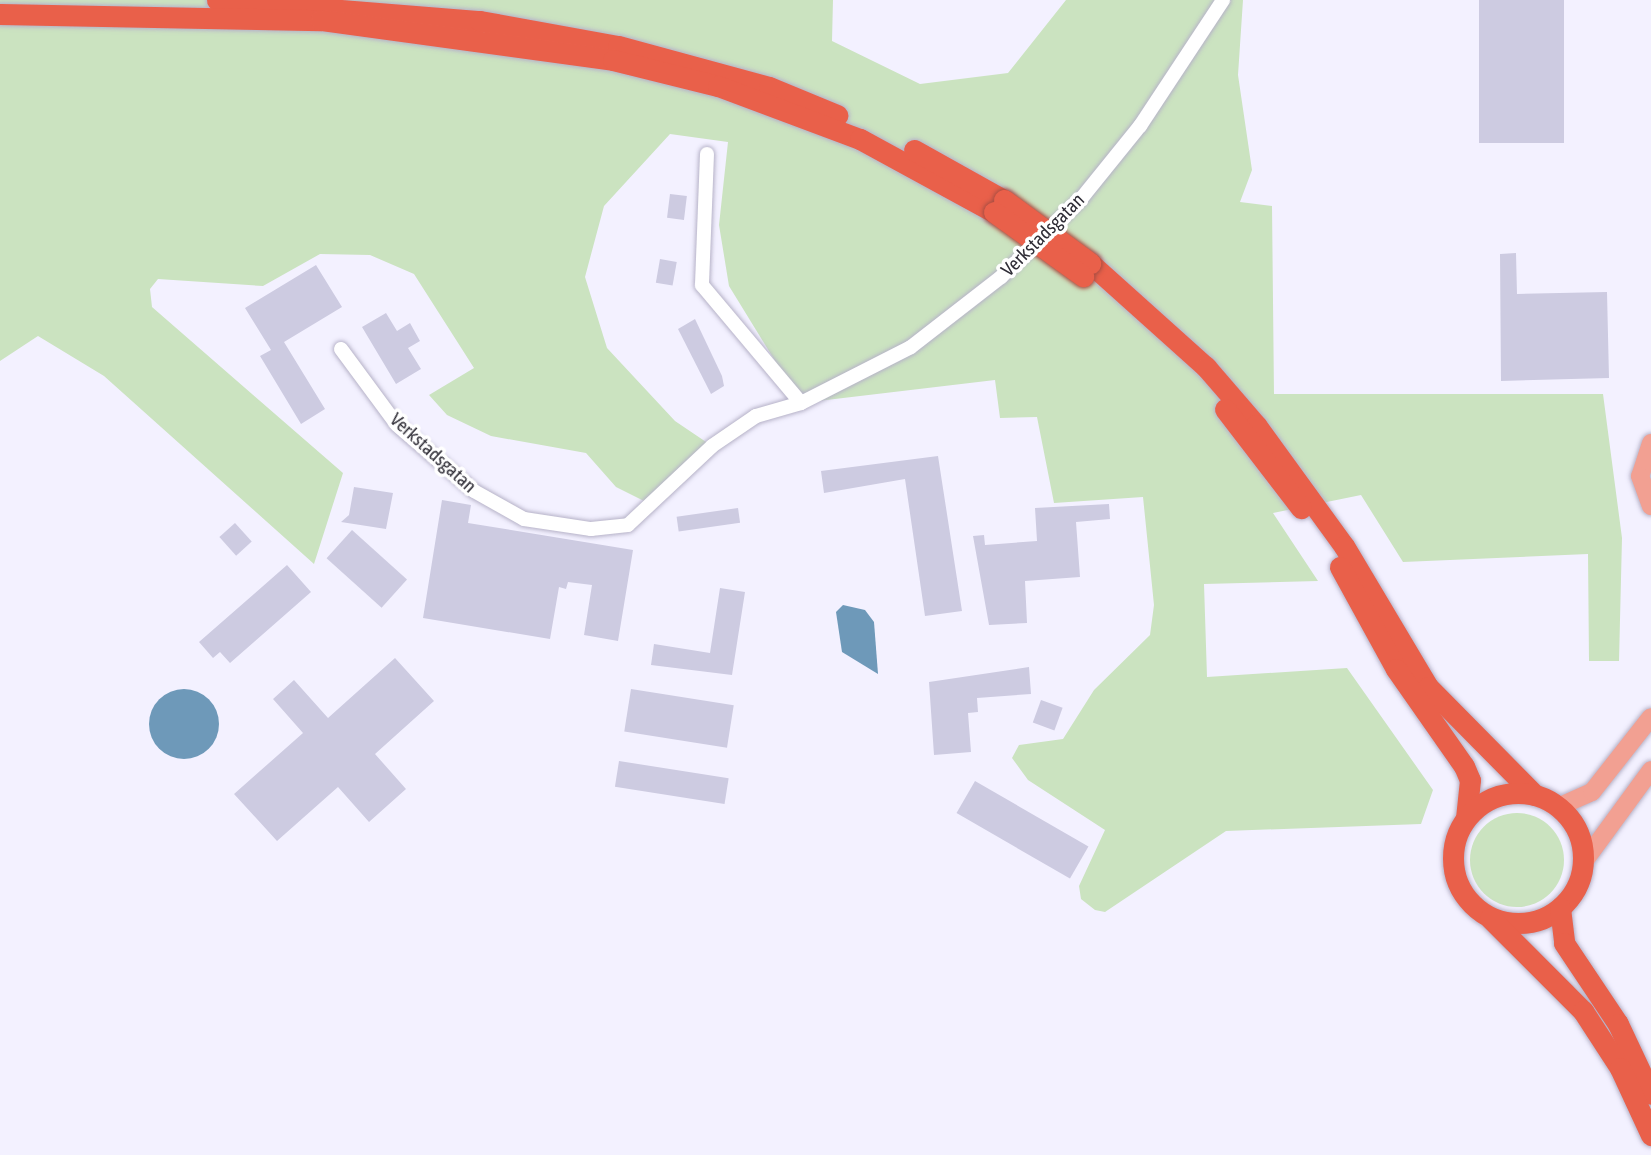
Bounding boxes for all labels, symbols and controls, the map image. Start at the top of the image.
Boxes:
street label: Verkstadsgatan [997,189,1089,281]
street label: Verkstadsgatan [385,408,481,498]

